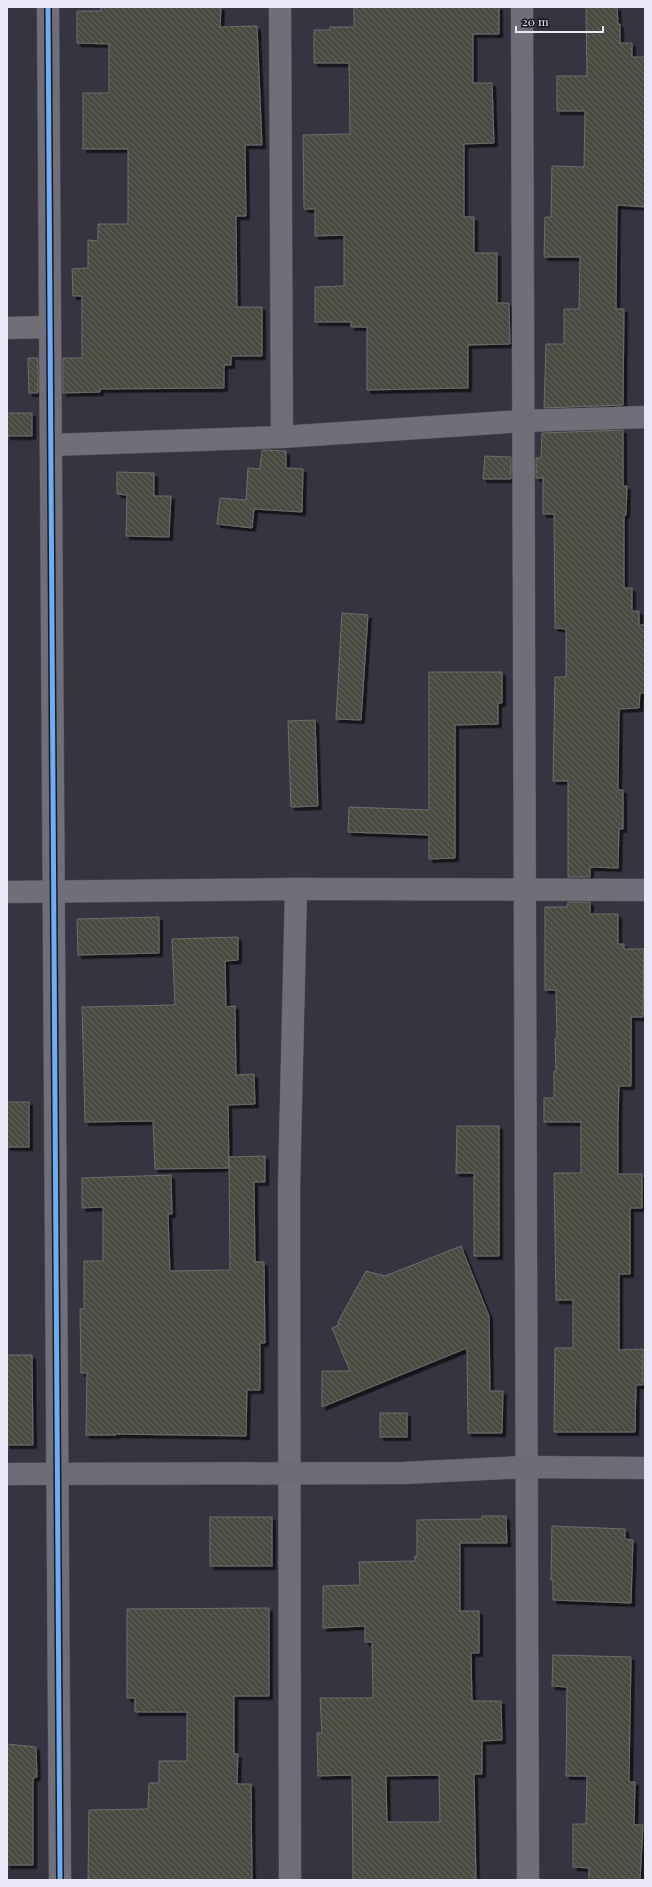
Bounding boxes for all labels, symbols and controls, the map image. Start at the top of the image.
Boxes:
scale bar [516,8,603,34]
text: 20 m [522,13,549,29]

